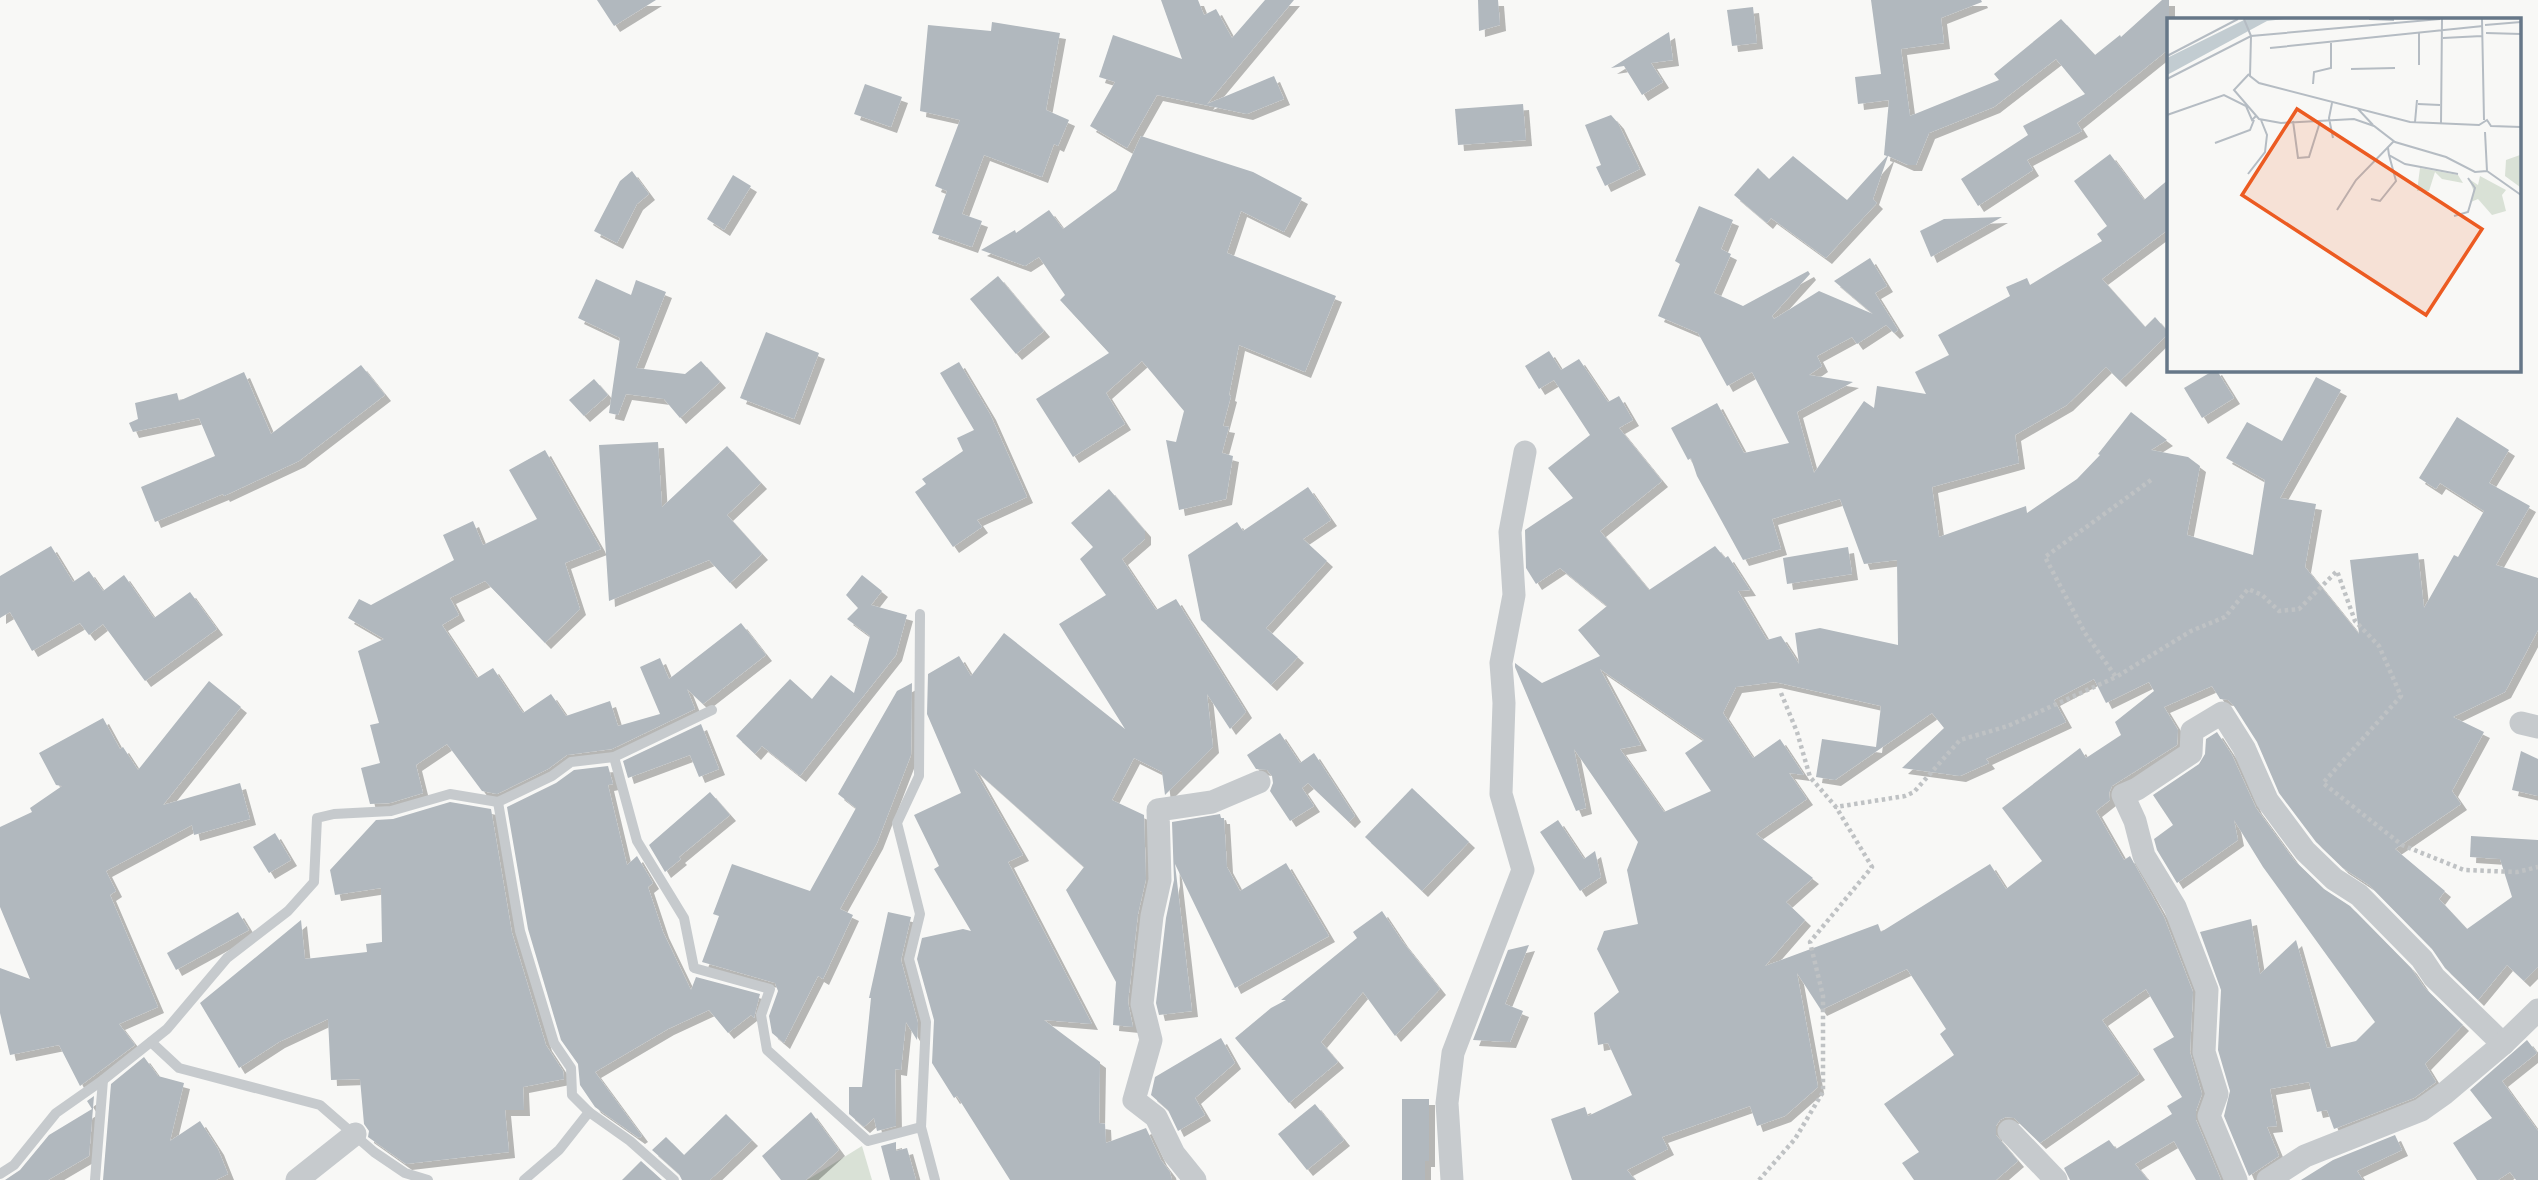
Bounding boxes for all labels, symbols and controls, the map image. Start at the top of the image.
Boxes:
inset map [2167,18,2520,371]

